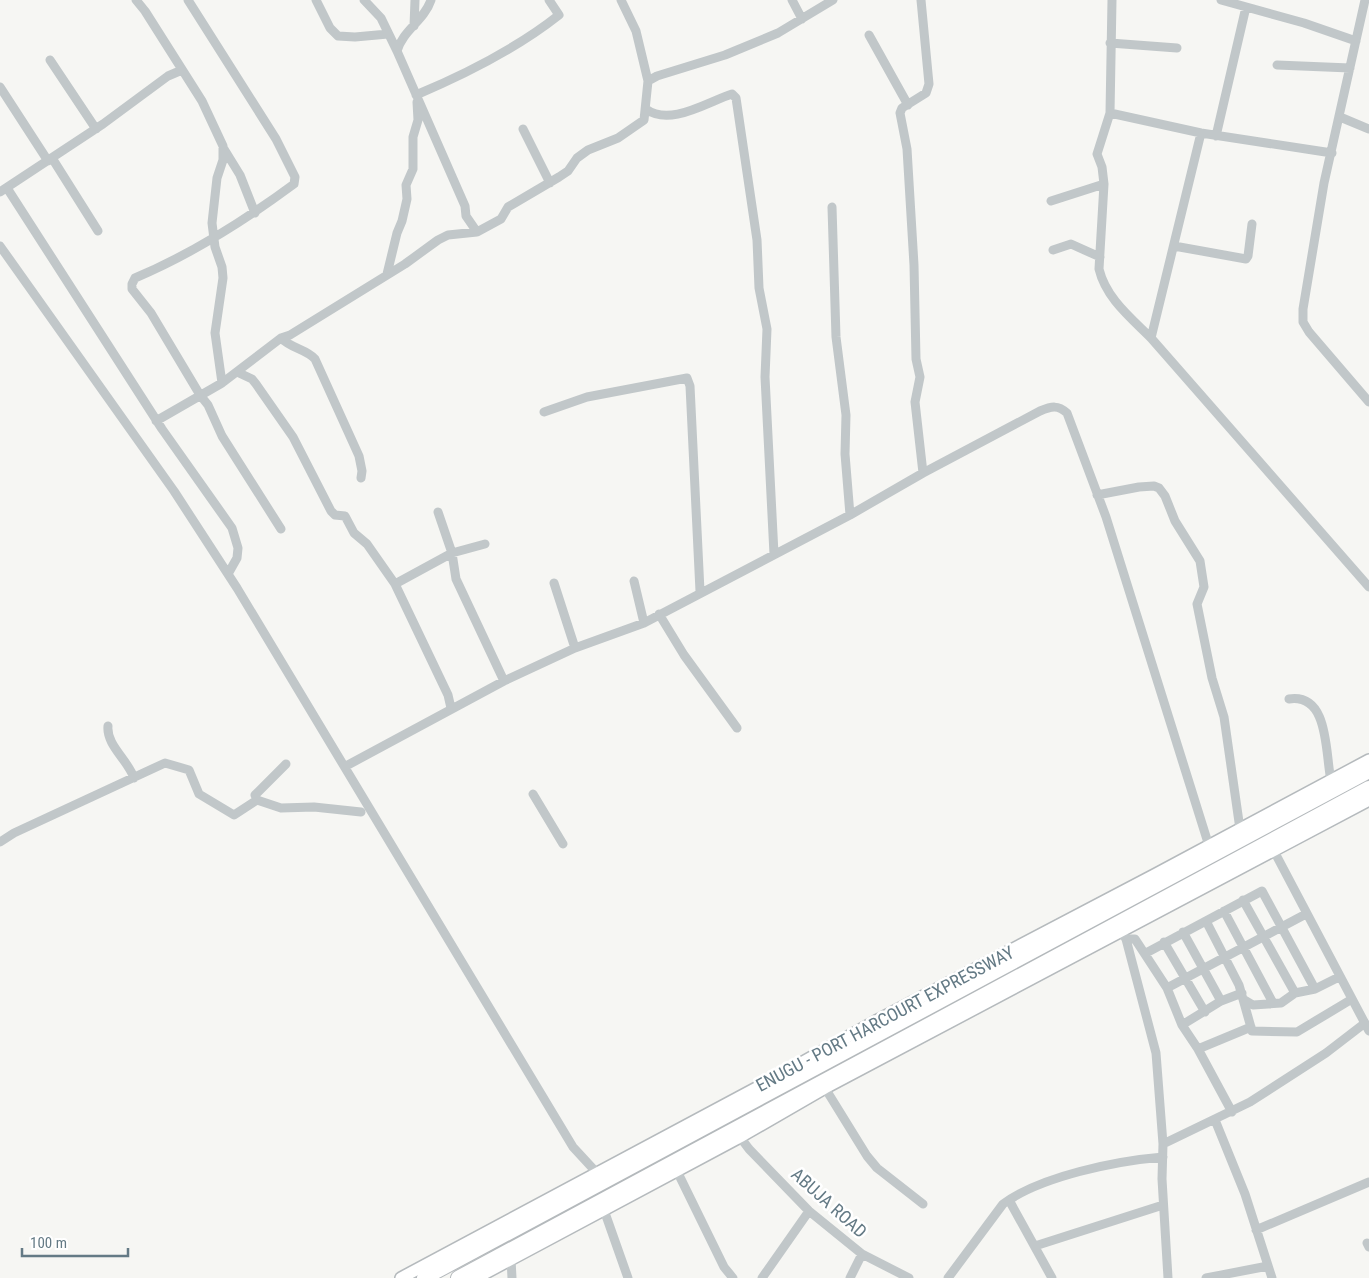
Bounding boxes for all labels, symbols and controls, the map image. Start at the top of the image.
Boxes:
street label: ENUGU - PORT HARCOURT EXPRESSWAY [752,941,1018,1096]
street label: ABUJA ROAD [787,1163,871,1242]
scale bar [22,1226,129,1258]
text: 100 m [30,1234,67,1252]

